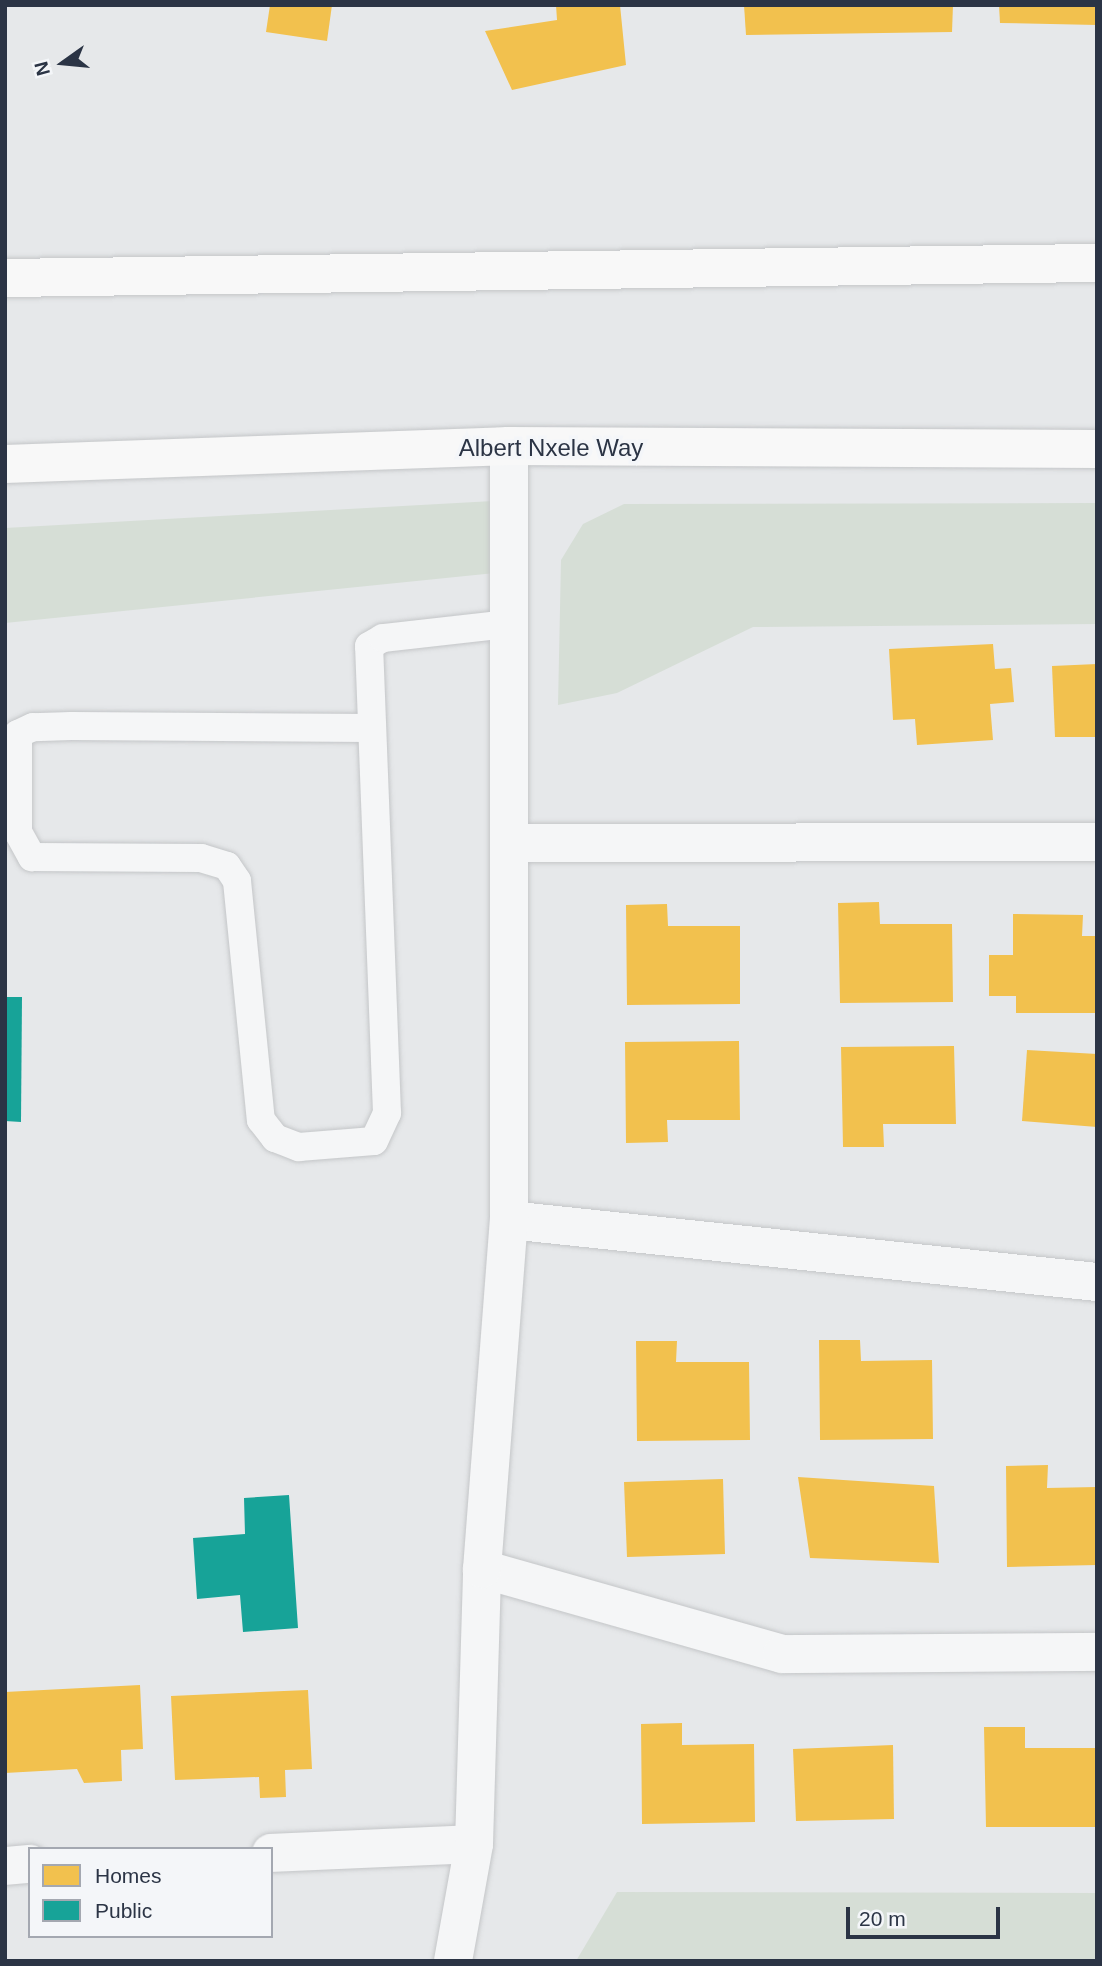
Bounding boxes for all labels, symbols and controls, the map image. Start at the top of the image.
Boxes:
north arrow [28,28,98,98]
text: N [30,59,54,78]
street label: Albert Nxele Way [459,434,643,462]
legend [28,1847,273,1938]
text: Homes [95,1864,162,1887]
scale bar [850,1892,1004,1936]
text: Public [95,1899,152,1922]
text: 20 m [859,1907,906,1930]

